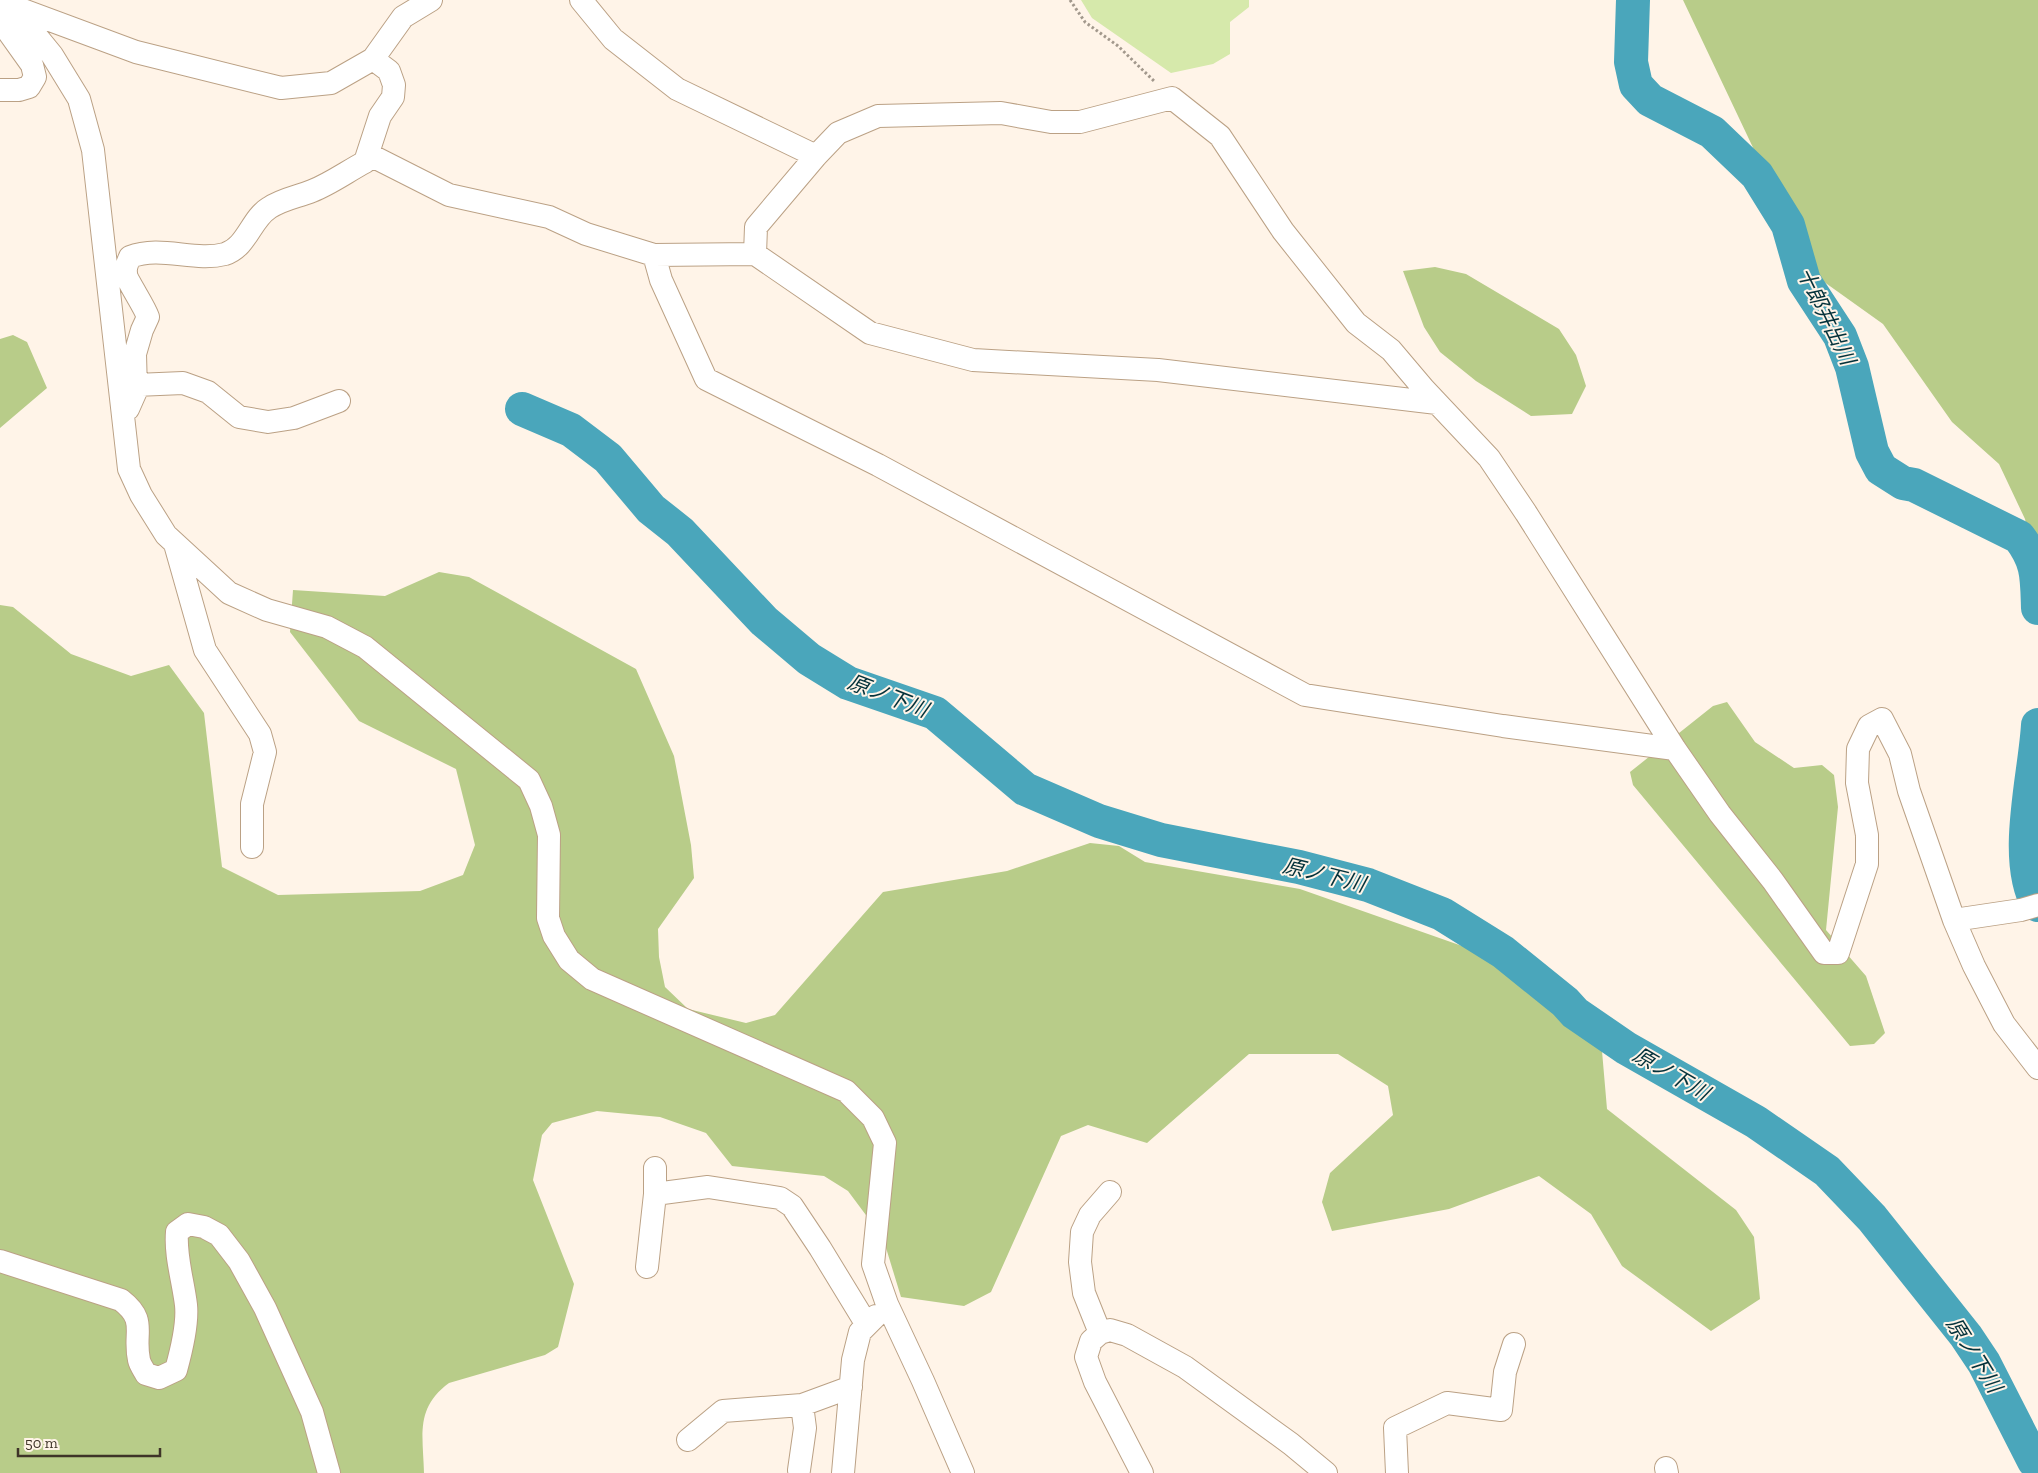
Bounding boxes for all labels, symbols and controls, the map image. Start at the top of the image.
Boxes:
water label: 十郎井出川 [1792,263,1862,370]
water label: 原ノ下川 [844,669,934,723]
water label: 原ノ下川 [1280,852,1370,897]
water label: 原ノ下川 [1629,1042,1716,1106]
water label: 原ノ下川 [1942,1312,2008,1399]
scale bar [18,1426,160,1458]
text: 50 m [25,1434,58,1452]

